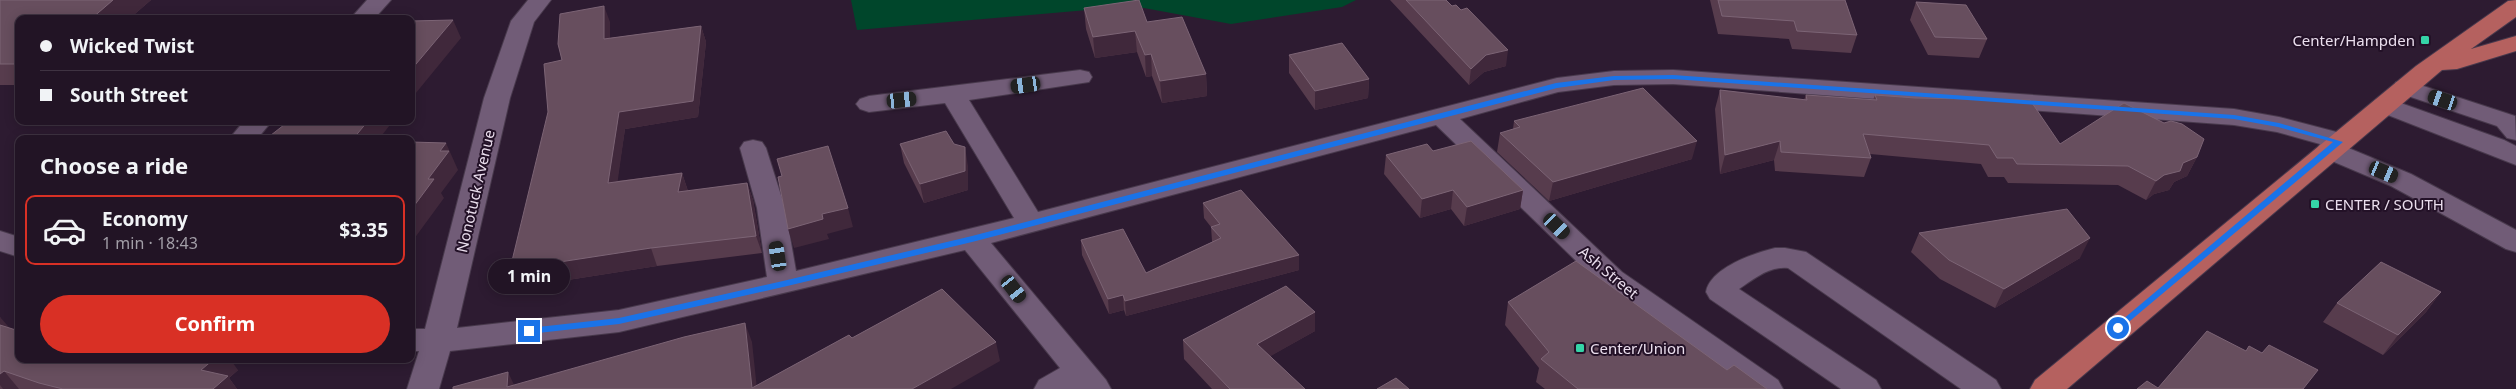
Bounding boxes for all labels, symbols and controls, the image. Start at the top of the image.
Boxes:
place label: Center/Hampden [2292,30,2415,50]
text: Wicked Twist [70,33,194,59]
marker: Center/Hampden [2419,34,2431,46]
car [1010,75,1041,95]
text: South Street [70,82,188,108]
car [2426,88,2459,112]
car [886,91,917,109]
street label: Nonotuck Avenue [451,128,499,254]
text: Choose a ride [40,150,188,180]
car [2367,159,2400,185]
place label: CENTER / SOUTH [2325,194,2444,214]
marker: CENTER / SOUTH [2309,198,2321,210]
text: Economy [102,206,188,232]
icon: car [42,208,87,253]
car [1541,210,1573,242]
text: $3.35 [339,217,388,243]
text: 1 min · 18:43 [102,232,198,254]
car [768,240,787,272]
street label: Ash Street [1575,241,1643,303]
callout: 1 min [488,258,570,294]
text: 1 min [507,265,551,287]
car [998,273,1029,305]
button: Confirm [40,295,390,353]
route start [2107,317,2129,339]
route end [518,320,540,342]
place label: Center/Union [1590,338,1685,358]
marker: Center/Union [1574,342,1586,354]

